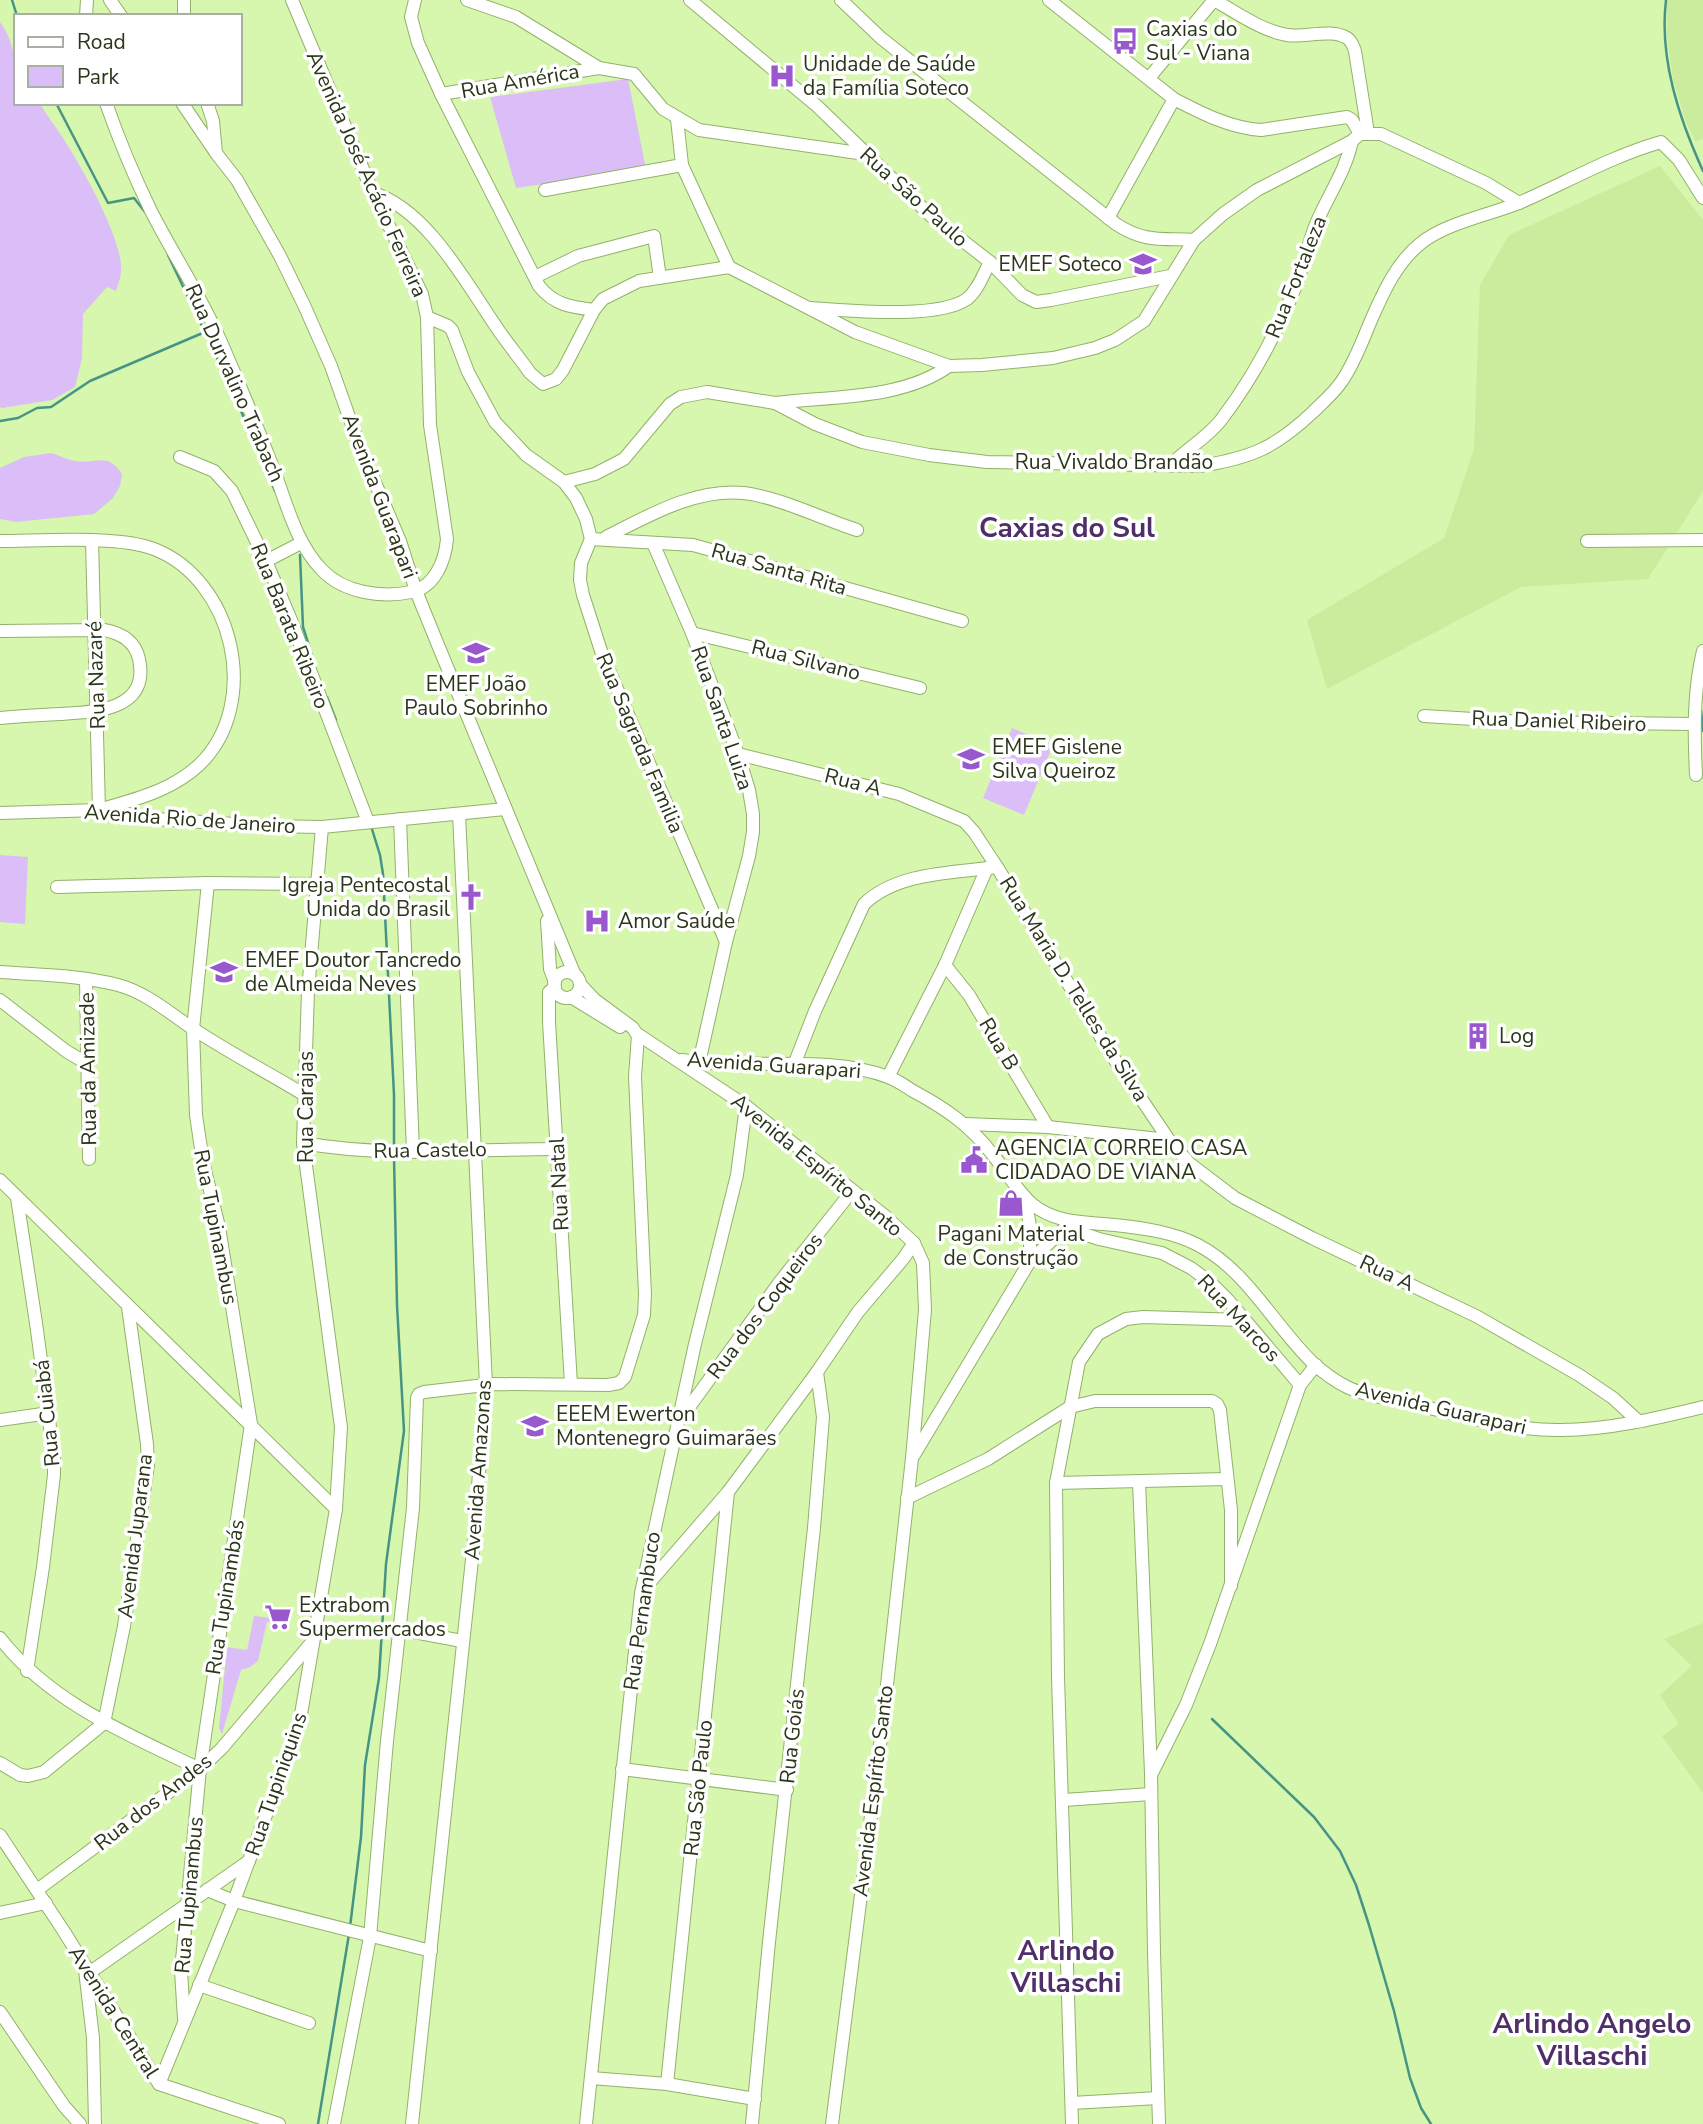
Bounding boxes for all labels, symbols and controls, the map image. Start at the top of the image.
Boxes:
legend [14,14,242,105]
place label: Caxias do Sul - Viana [1146,15,1250,67]
bus stop icon: Caxias do Sul - Viana [1110,26,1140,56]
text: Road [77,28,126,56]
street label: Avenida José Acácio Ferreira [300,46,434,302]
place label: Unidade de Saúde da Família Soteco [803,50,975,102]
street label: Rua América [458,57,582,105]
hospital icon: Unidade de Saúde da Família Soteco [767,61,797,91]
text: Park [77,63,119,91]
street label: Rua São Paulo [854,141,974,253]
street label: Rua Fortaleza [1259,212,1333,342]
school or university icon: EMEF Soteco [1128,249,1158,279]
place label: EMEF Soteco [999,250,1122,278]
street label: Rua Durvalino Trabach [179,279,291,487]
street label: Avenida Guarapari [336,409,424,583]
street label: Rua Vivaldo Brandão [1015,448,1213,476]
district label: Caxias do Sul [979,509,1155,547]
street label: Rua Santa Rita [708,536,850,602]
street label: Rua Barata Ribeiro [244,539,336,713]
street label: Rua Nazaré [80,620,112,730]
street label: Rua Silvano [749,633,863,687]
school or university icon: EMEF João Paulo Sobrinho [461,638,491,668]
street label: Rua Santa Luiza [684,642,760,794]
street label: Rua Sagrada Familia [589,649,691,837]
place label: EMEF João Paulo Sobrinho [404,670,548,722]
street label: Rua Daniel Ribeiro [1471,704,1647,738]
place label: EMEF Gislene Silva Queiroz [992,733,1122,785]
school or university icon: EMEF Gislene Silva Queiroz [956,744,986,774]
street label: Rua A [822,761,884,803]
street label: Avenida Rio de Janeiro [83,798,297,840]
place label: Igreja Pentecostal Unida do Brasil [282,871,451,923]
street label: Rua Maria D. Telles da Silva [993,871,1155,1107]
church icon: Igreja Pentecostal Unida do Brasil [456,882,486,912]
hospital icon: Amor Saúde [582,906,612,936]
place label: Amor Saúde [618,907,735,935]
place label: EMEF Doutor Tancredo de Almeida Neves [245,946,462,998]
school or university icon: EMEF Doutor Tancredo de Almeida Neves [209,957,239,987]
street label: Rua da Amizade [73,992,103,1146]
street label: Rua B [972,1013,1026,1075]
building icon: Log [1463,1021,1493,1051]
place label: Log [1499,1022,1534,1050]
street label: Avenida Guarapari [686,1045,862,1085]
street label: Rua Carajas [292,1051,320,1163]
street label: Avenida Espírito Santo [725,1087,909,1243]
place label: AGENCIA CORREIO CASA CIDADAO DE VIANA [995,1134,1247,1186]
street label: Rua Castelo [373,1135,487,1165]
street label: Rua Natal [543,1136,575,1232]
public building icon: AGENCIA CORREIO CASA CIDADAO DE VIANA [959,1145,989,1175]
street label: Rua Tupinambus [187,1147,245,1307]
shop icon: Pagani Material de Construção [996,1188,1026,1218]
place label: Pagani Material de Construção [938,1220,1085,1272]
street label: Rua dos Coqueiros [701,1227,829,1385]
street label: Rua A [1355,1248,1419,1298]
street label: Rua Marcos [1191,1268,1287,1368]
street label: Rua Cuiabá [27,1358,67,1468]
street label: Avenida Guarapari [1353,1375,1529,1441]
street label: Avenida Amazonas [458,1379,498,1561]
place label: EEEM Ewerton Montenegro Guimarães [556,1400,777,1452]
school or university icon: EEEM Ewerton Montenegro Guimarães [520,1411,550,1441]
street label: Avenida Juparana [111,1452,159,1620]
street label: Rua Tupinambás [199,1517,251,1677]
street label: Rua Pernambuco [617,1530,667,1692]
place label: Extrabom Supermercados [299,1591,446,1643]
supermarket icon: Extrabom Supermercados [263,1602,293,1632]
street label: Avenida Espírito Santo [846,1684,900,1898]
street label: Rua Goiás [773,1687,811,1785]
street label: Rua Tupiniquins [238,1708,314,1860]
street label: Rua São Paulo [677,1718,719,1858]
street label: Rua dos Andes [88,1747,218,1857]
street label: Rua Tupinambus [168,1815,210,1975]
district label: Arlindo Villaschi [1010,1932,1121,2002]
street label: Avenida Central [62,1941,166,2084]
district label: Arlindo Angelo Villaschi [1493,2005,1691,2075]

